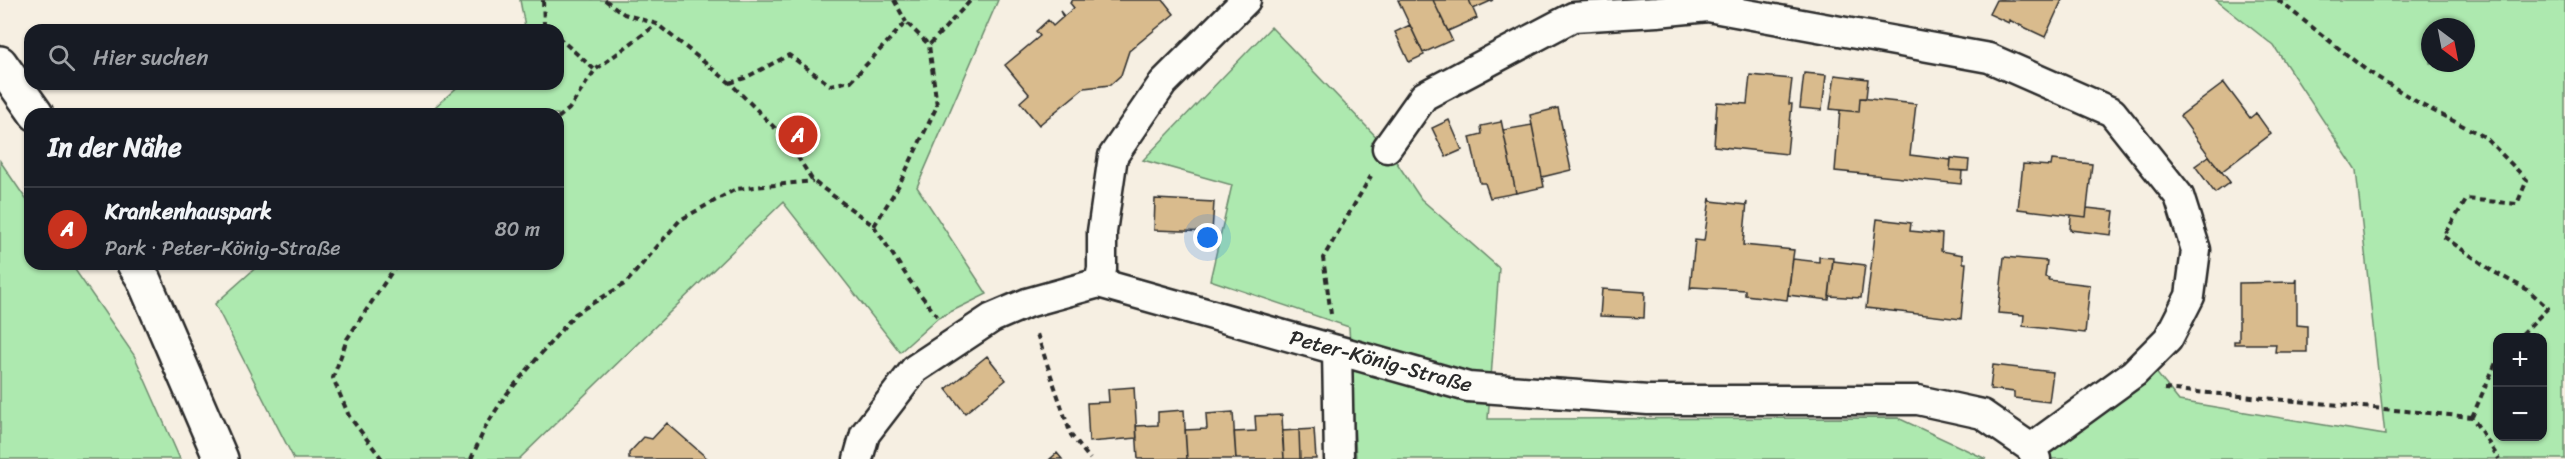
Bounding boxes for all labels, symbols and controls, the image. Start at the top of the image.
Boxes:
north arrow [2421,18,2475,72]
search box [24,24,564,90]
text: Hier suchen [93,38,208,77]
icon: search [45,41,78,74]
pin: A [778,112,818,158]
text: In der Nähe [48,124,182,170]
text: Krankenhauspark [105,192,272,231]
text: A [61,212,74,247]
text: 80 m [495,212,540,247]
your location [1193,223,1222,252]
text: Park · Peter-König-Straße [105,231,341,266]
street label: Peter-König-Straße [1285,318,1477,404]
map controls [2493,333,2547,441]
button: + [2493,333,2547,387]
button: − [2493,387,2547,441]

